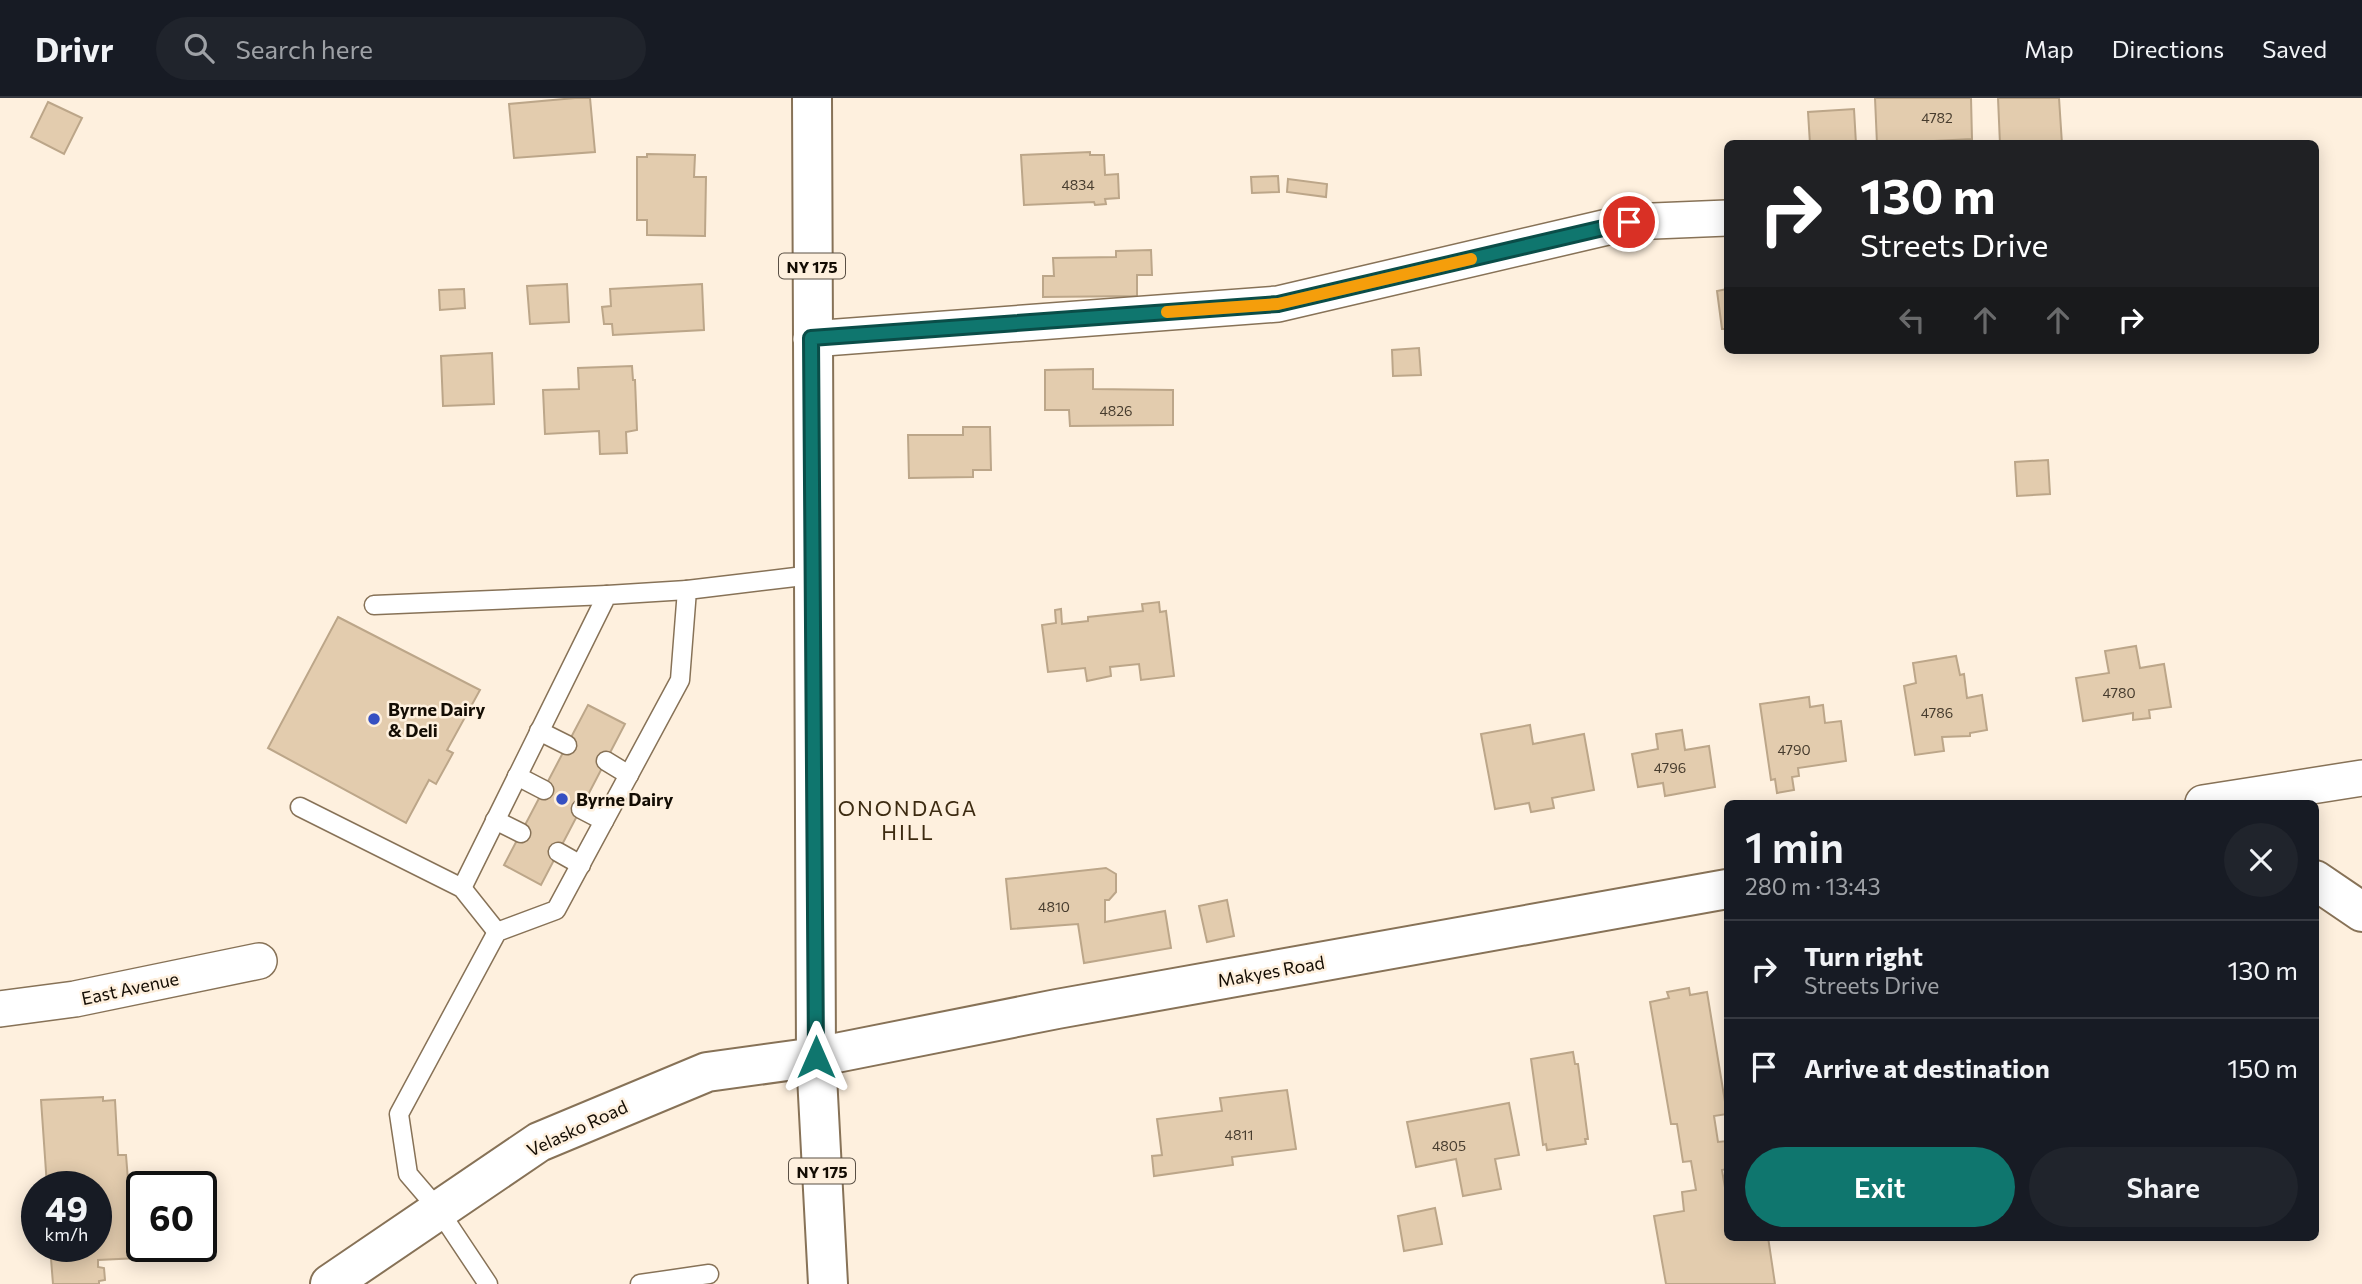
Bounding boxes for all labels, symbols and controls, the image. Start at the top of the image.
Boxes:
search box [156,17,646,80]
text: Drivr [35,28,114,69]
icon: search [180,29,218,67]
text: Search here [236,33,373,64]
text: Map [2024,34,2074,63]
text: Directions [2112,34,2224,63]
text: Saved [2262,34,2327,63]
house number: 4782 [1921,109,1953,126]
text: 130 m [1860,164,1995,224]
icon: right [1745,168,1836,259]
house number: 4834 [1061,176,1095,193]
pin [1599,192,1659,252]
icon: arrive [1610,203,1648,241]
text: Streets Drive [1860,224,2048,264]
road number: NY 175 [779,254,845,278]
icon: left [1893,301,1931,339]
icon: ahead [1966,301,2004,339]
icon: ahead [2039,301,2077,339]
icon: right [2112,301,2150,339]
house number: 4826 [1099,402,1133,419]
house number: 4780 [2102,684,2136,701]
place label: Byrne Dairy & Deli [388,698,485,741]
house number: 4786 [1921,704,1953,721]
marker: Byrne Dairy & Deli [366,711,382,727]
house number: 4790 [1777,741,1811,758]
house number: 4796 [1654,759,1686,776]
place label: Byrne Dairy [576,788,673,810]
marker: Byrne Dairy [554,791,570,807]
district label: ONONDAGA HILL [838,795,978,844]
text: 1 min [1745,820,1844,872]
button: close [2224,823,2298,897]
text: 280 m · 13:43 [1745,872,1881,900]
house number: 4810 [1038,898,1070,915]
text: Turn right [1804,940,1923,971]
icon: right [1745,950,1783,988]
street label: Makyes Road [1216,951,1326,991]
text: 130 m [2227,954,2298,985]
street label: East Avenue [79,967,181,1009]
text: Streets Drive [1804,971,1939,999]
position arrow [779,1020,853,1094]
icon: arrive [1745,1048,1783,1086]
text: Arrive at destination [1804,1052,2050,1083]
text: 150 m [2227,1052,2298,1083]
street label: Velasko Road [523,1095,631,1161]
house number: 4811 [1225,1126,1253,1143]
house number: 4805 [1432,1137,1466,1154]
button: Exit [1745,1147,2015,1227]
button: Share [2029,1147,2298,1227]
road number: NY 175 [789,1158,855,1184]
speed limit sign: 60 [126,1171,217,1262]
text: 49 [45,1186,88,1229]
text: km/h [45,1223,88,1245]

